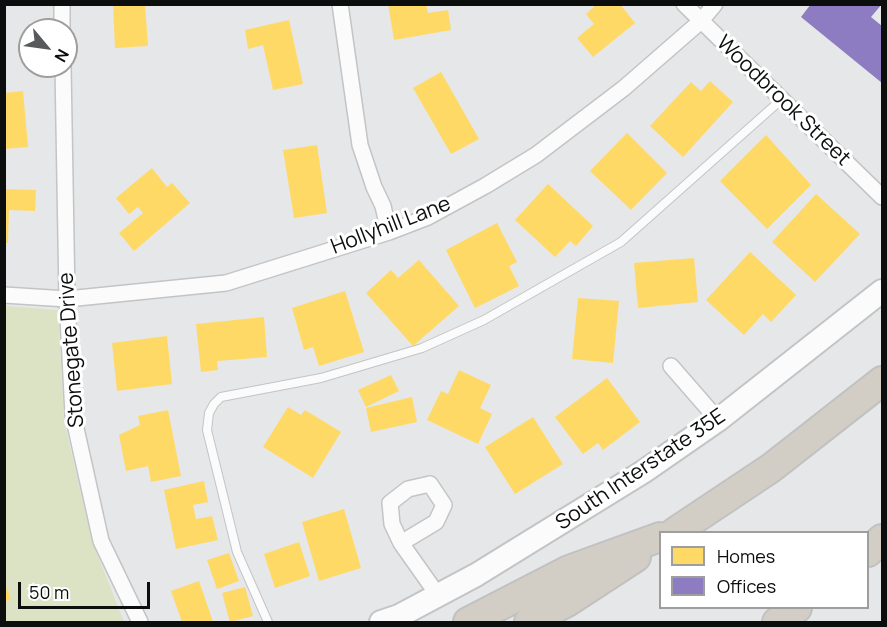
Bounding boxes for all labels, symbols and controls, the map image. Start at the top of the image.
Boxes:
north arrow [18,18,78,78]
street label: Woodbrook Street [711,31,855,171]
text: N [50,45,74,66]
street label: Hollyhill Lane [328,192,454,260]
street label: Stonegate Drive [54,271,90,429]
street label: South Interstate 35E [551,404,731,536]
legend [659,531,869,609]
text: Homes [717,544,775,568]
scale bar [21,570,153,608]
text: Offices [717,574,776,598]
text: 50 m [29,580,69,604]

